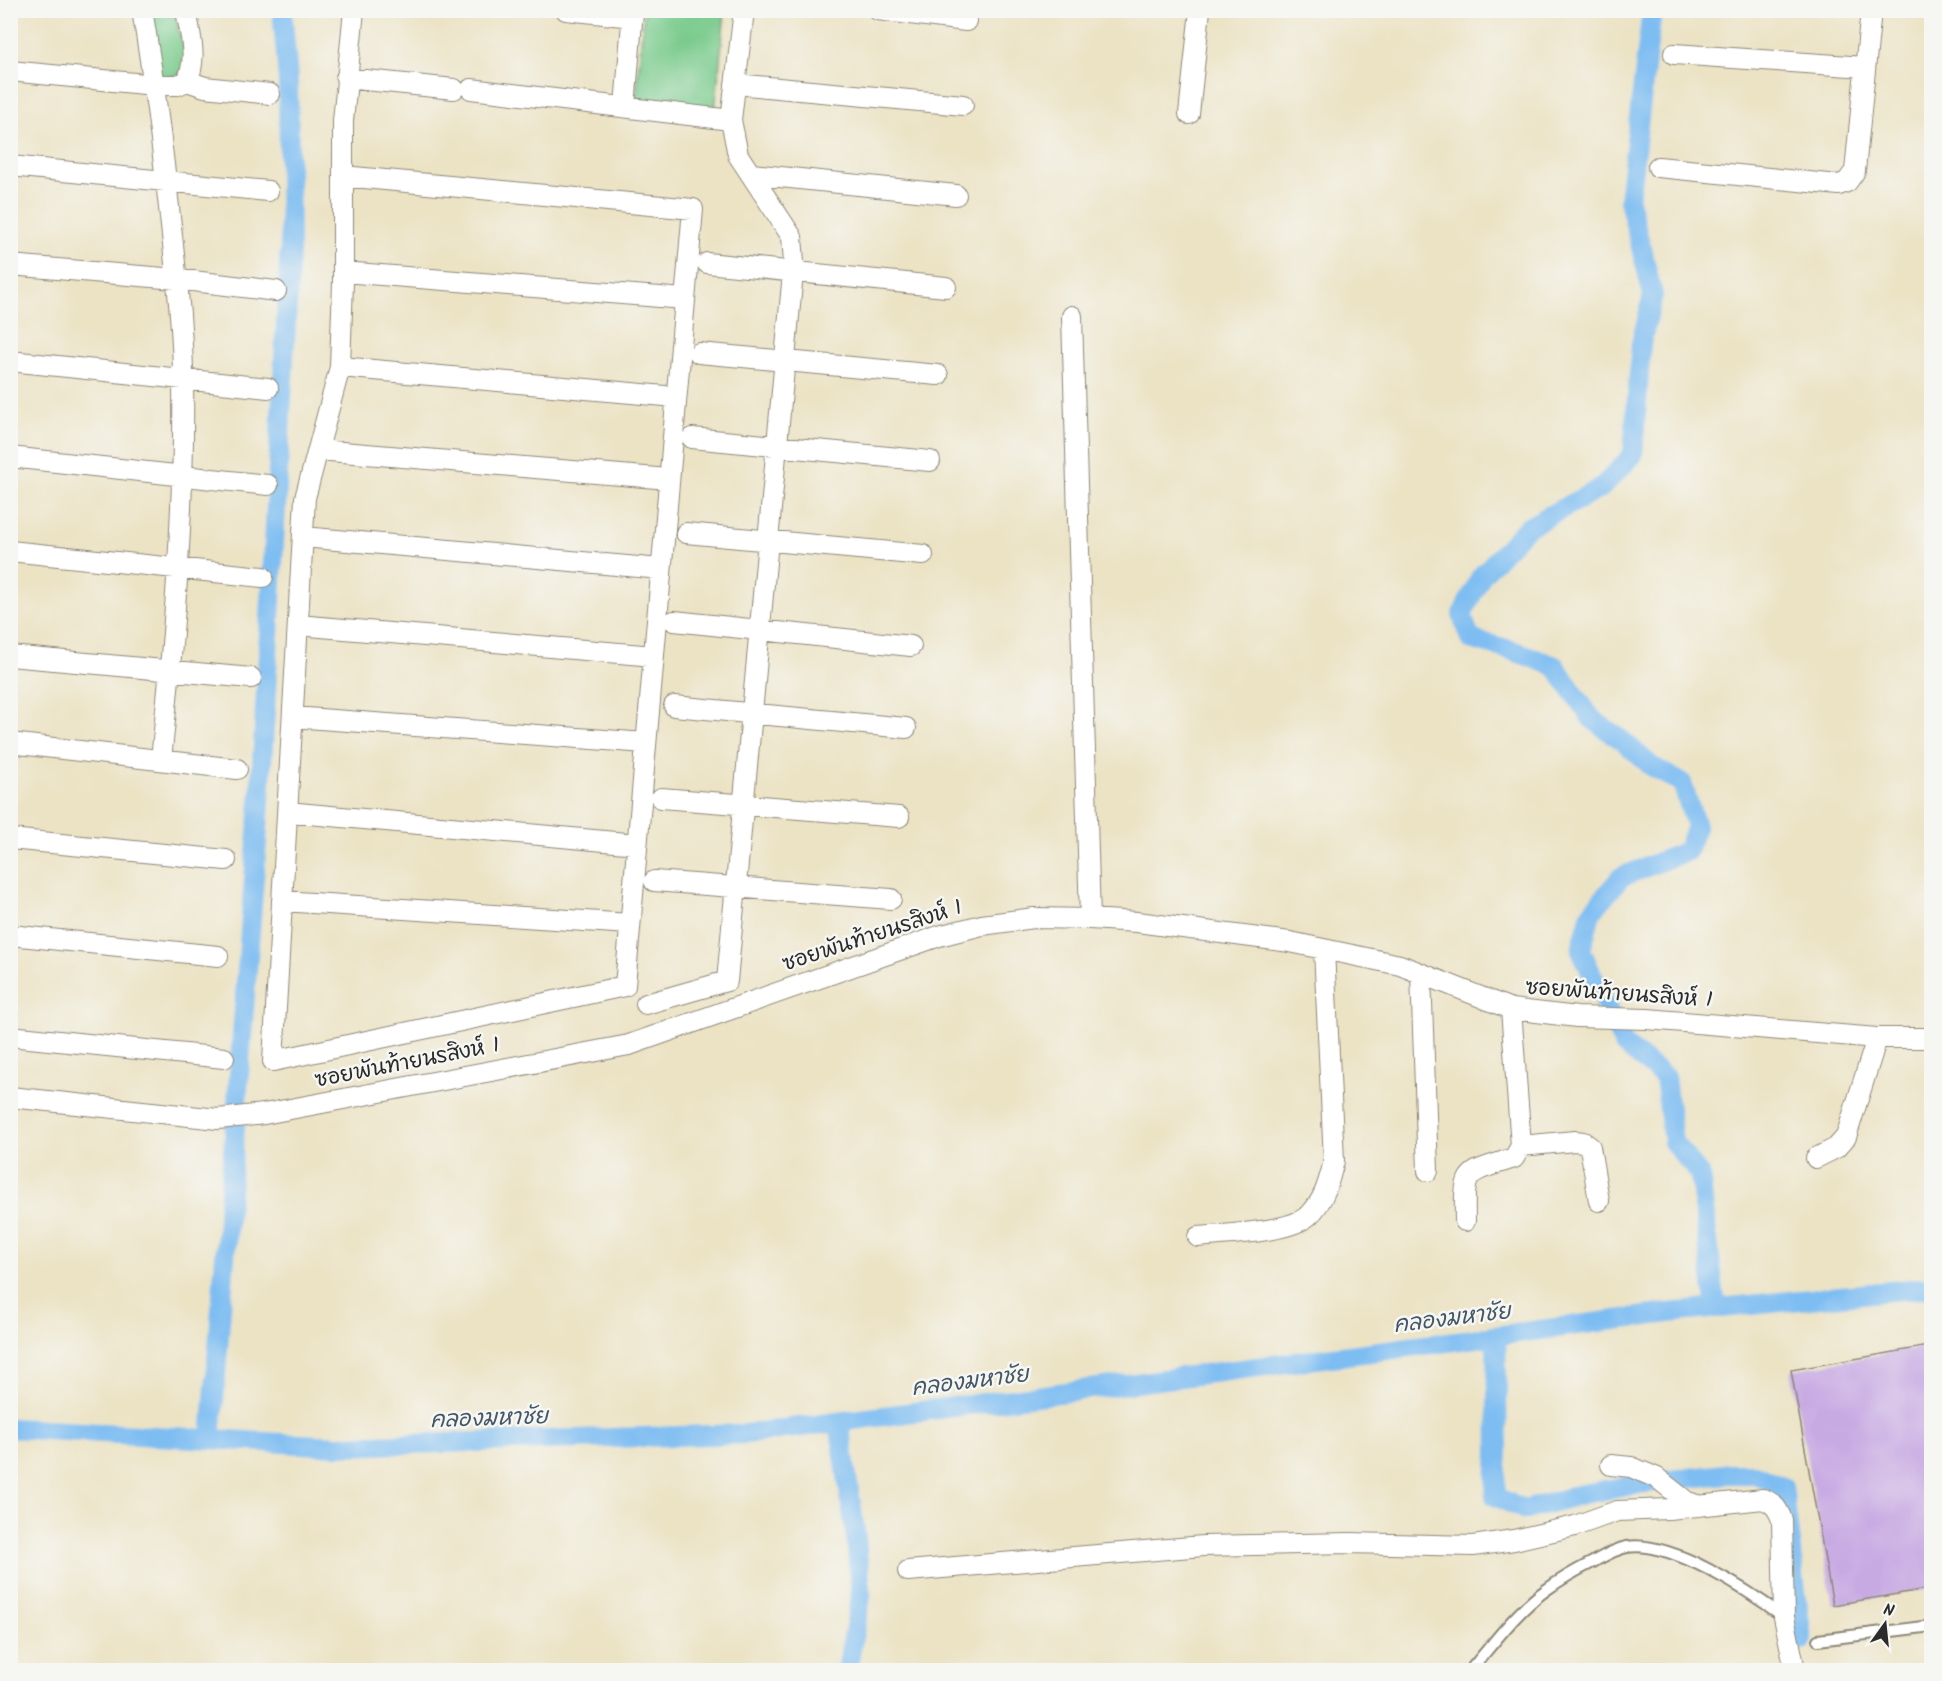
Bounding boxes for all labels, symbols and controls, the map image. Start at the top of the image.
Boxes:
street label: ซอยพันท้ายนรสิงห์ 1 [778,892,967,981]
street label: ซอยพันท้ายนรสิงห์ 1 [1524,971,1714,1017]
street label: ซอยพันท้ายนรสิงห์ 1 [312,1029,502,1098]
water label: คลองมหาชัย [1392,1295,1515,1344]
water label: คลองมหาชัย [910,1358,1033,1407]
water label: คลองมหาชัย [430,1400,550,1439]
north arrow [1855,1594,1915,1654]
text: N [1880,1598,1897,1624]

